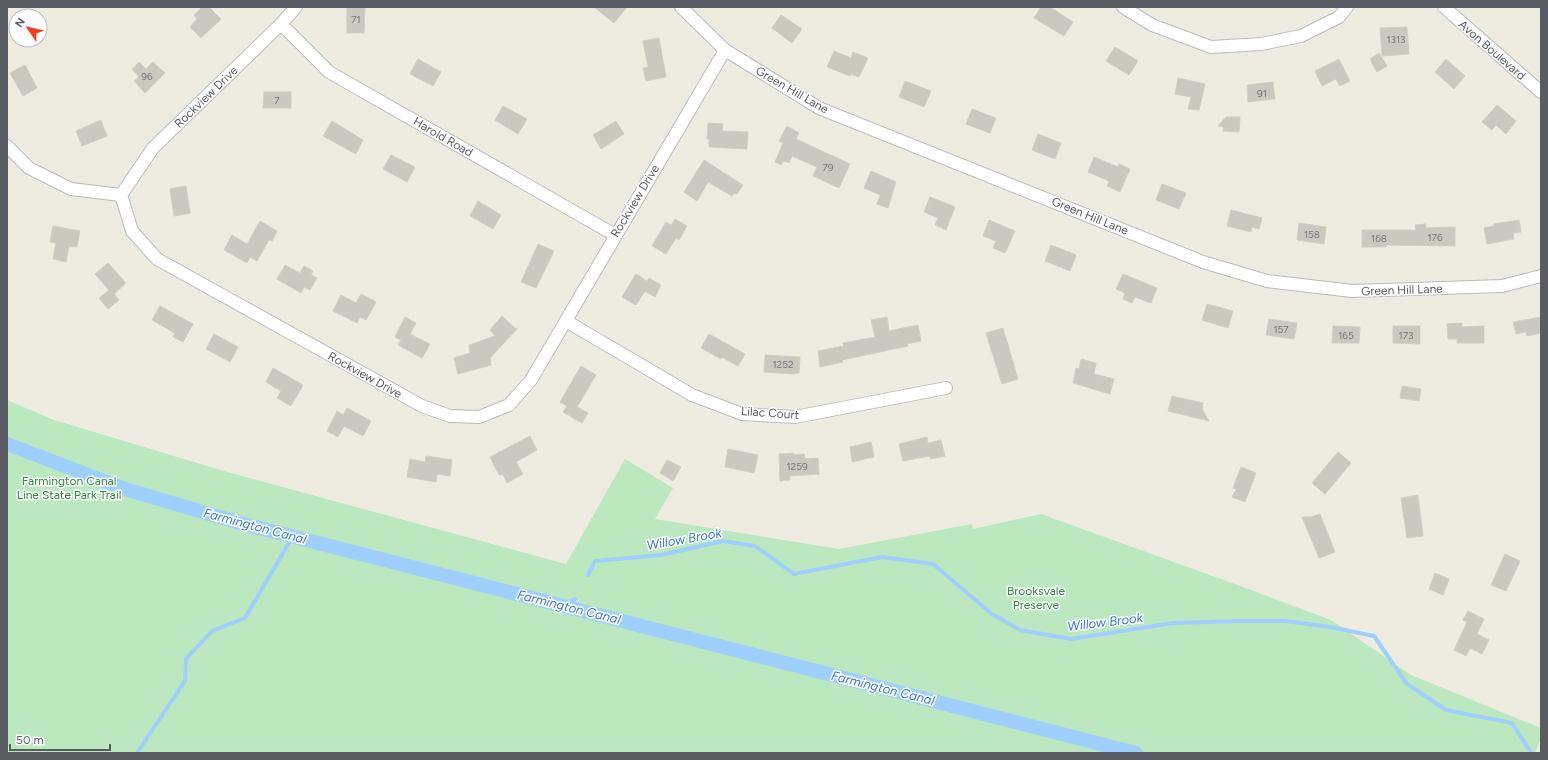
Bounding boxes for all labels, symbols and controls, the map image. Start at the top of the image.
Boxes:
north arrow [8,8,48,48]
house number: 71 [351,13,361,26]
text: N [12,16,28,30]
street label: Avon Boulevard [1456,17,1528,83]
house number: 1313 [1386,33,1406,46]
street label: Rockview Drive [172,63,241,131]
street label: Green Hill Lane [753,64,831,117]
house number: 96 [141,70,153,83]
house number: 91 [1257,87,1267,100]
house number: 7 [274,94,280,107]
street label: Harold Road [411,114,475,160]
house number: 79 [822,161,834,174]
street label: Rockview Drive [608,162,662,240]
street label: Green Hill Lane [1050,194,1131,238]
house number: 158 [1304,228,1320,241]
house number: 176 [1427,231,1443,244]
house number: 168 [1371,232,1387,245]
street label: Green Hill Lane [1361,282,1443,298]
house number: 157 [1273,323,1289,336]
house number: 165 [1338,329,1354,342]
house number: 173 [1399,329,1413,342]
street label: Rockview Drive [326,349,405,401]
house number: 1252 [772,358,794,371]
street label: Lilac Court [741,404,800,422]
house number: 1259 [786,460,808,473]
park label: Farmington Canal Line State Park Trail [17,474,121,502]
water label: Farmington Canal [202,505,308,547]
water label: Willow Brook [645,525,723,553]
park label: Brooksvale Preserve [1007,584,1066,612]
water label: Farmington Canal [516,587,622,627]
water label: Willow Brook [1066,610,1144,634]
water label: Farmington Canal [830,668,936,708]
scale bar [10,726,110,752]
text: 50 m [16,733,44,747]

